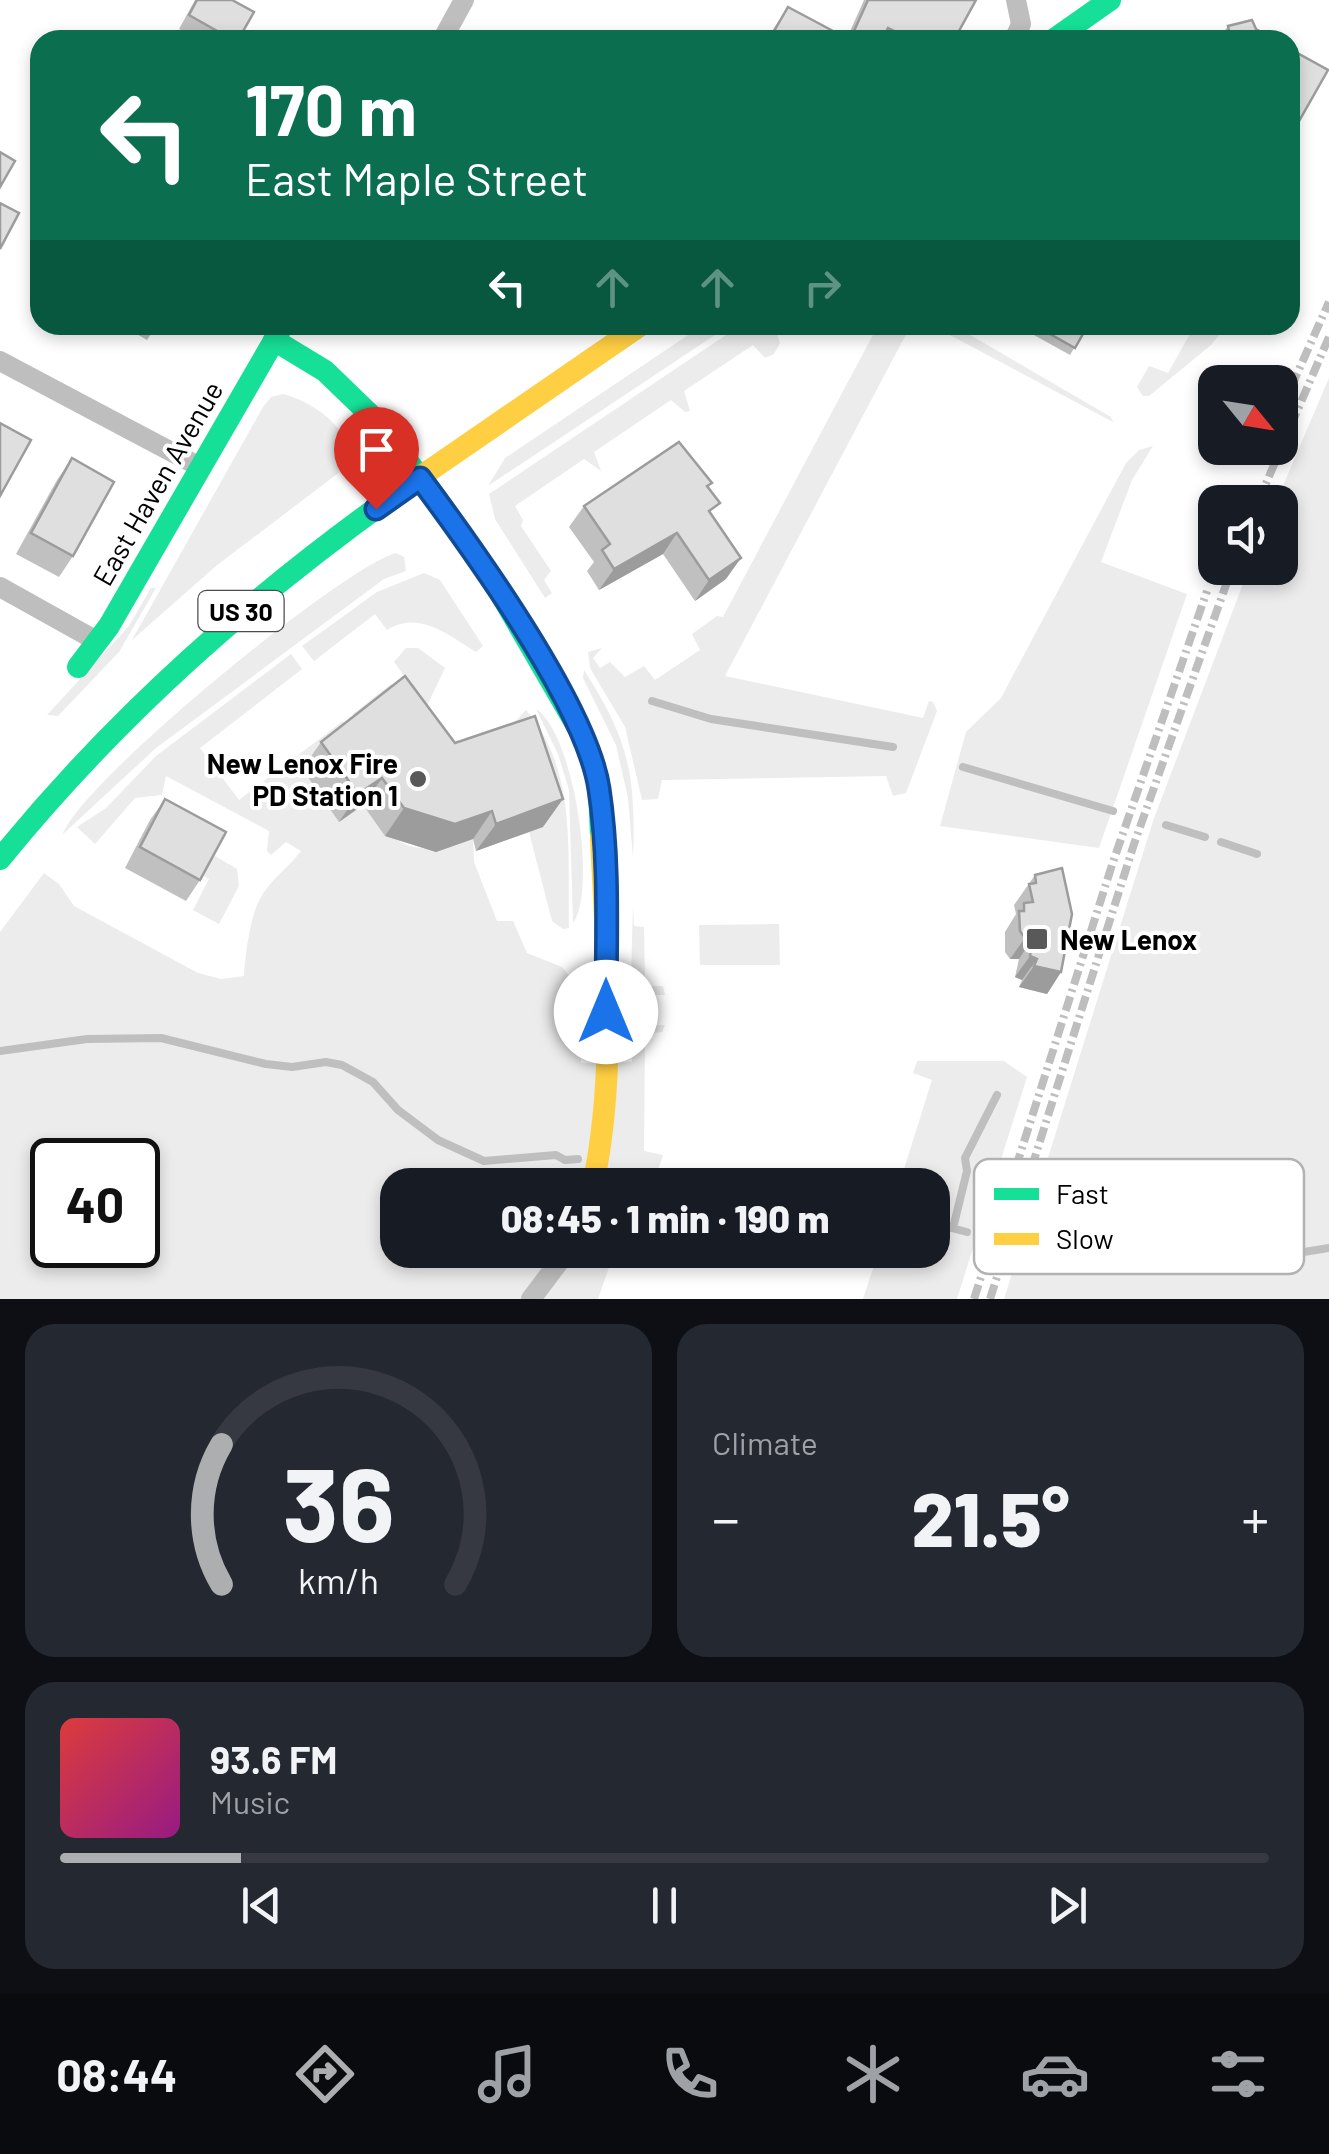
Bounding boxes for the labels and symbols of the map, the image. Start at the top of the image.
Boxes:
north arrow [1198,365,1298,465]
street label: East Haven Avenue [85,375,229,591]
pin [334,407,419,510]
road number: US 30 [198,591,284,631]
place label: New Lenox Fire PD Station 1 [207,746,398,812]
marker: New Lenox Fire PD Station 1 [407,768,429,790]
place label: New Lenox [1060,922,1197,956]
marker: New Lenox [1024,926,1050,952]
position arrow [554,960,658,1064]
speed limit sign: 40 [30,1138,160,1268]
legend [974,1159,1304,1274]
text: Fast [1056,1176,1109,1210]
text: Slow [1056,1221,1114,1255]

